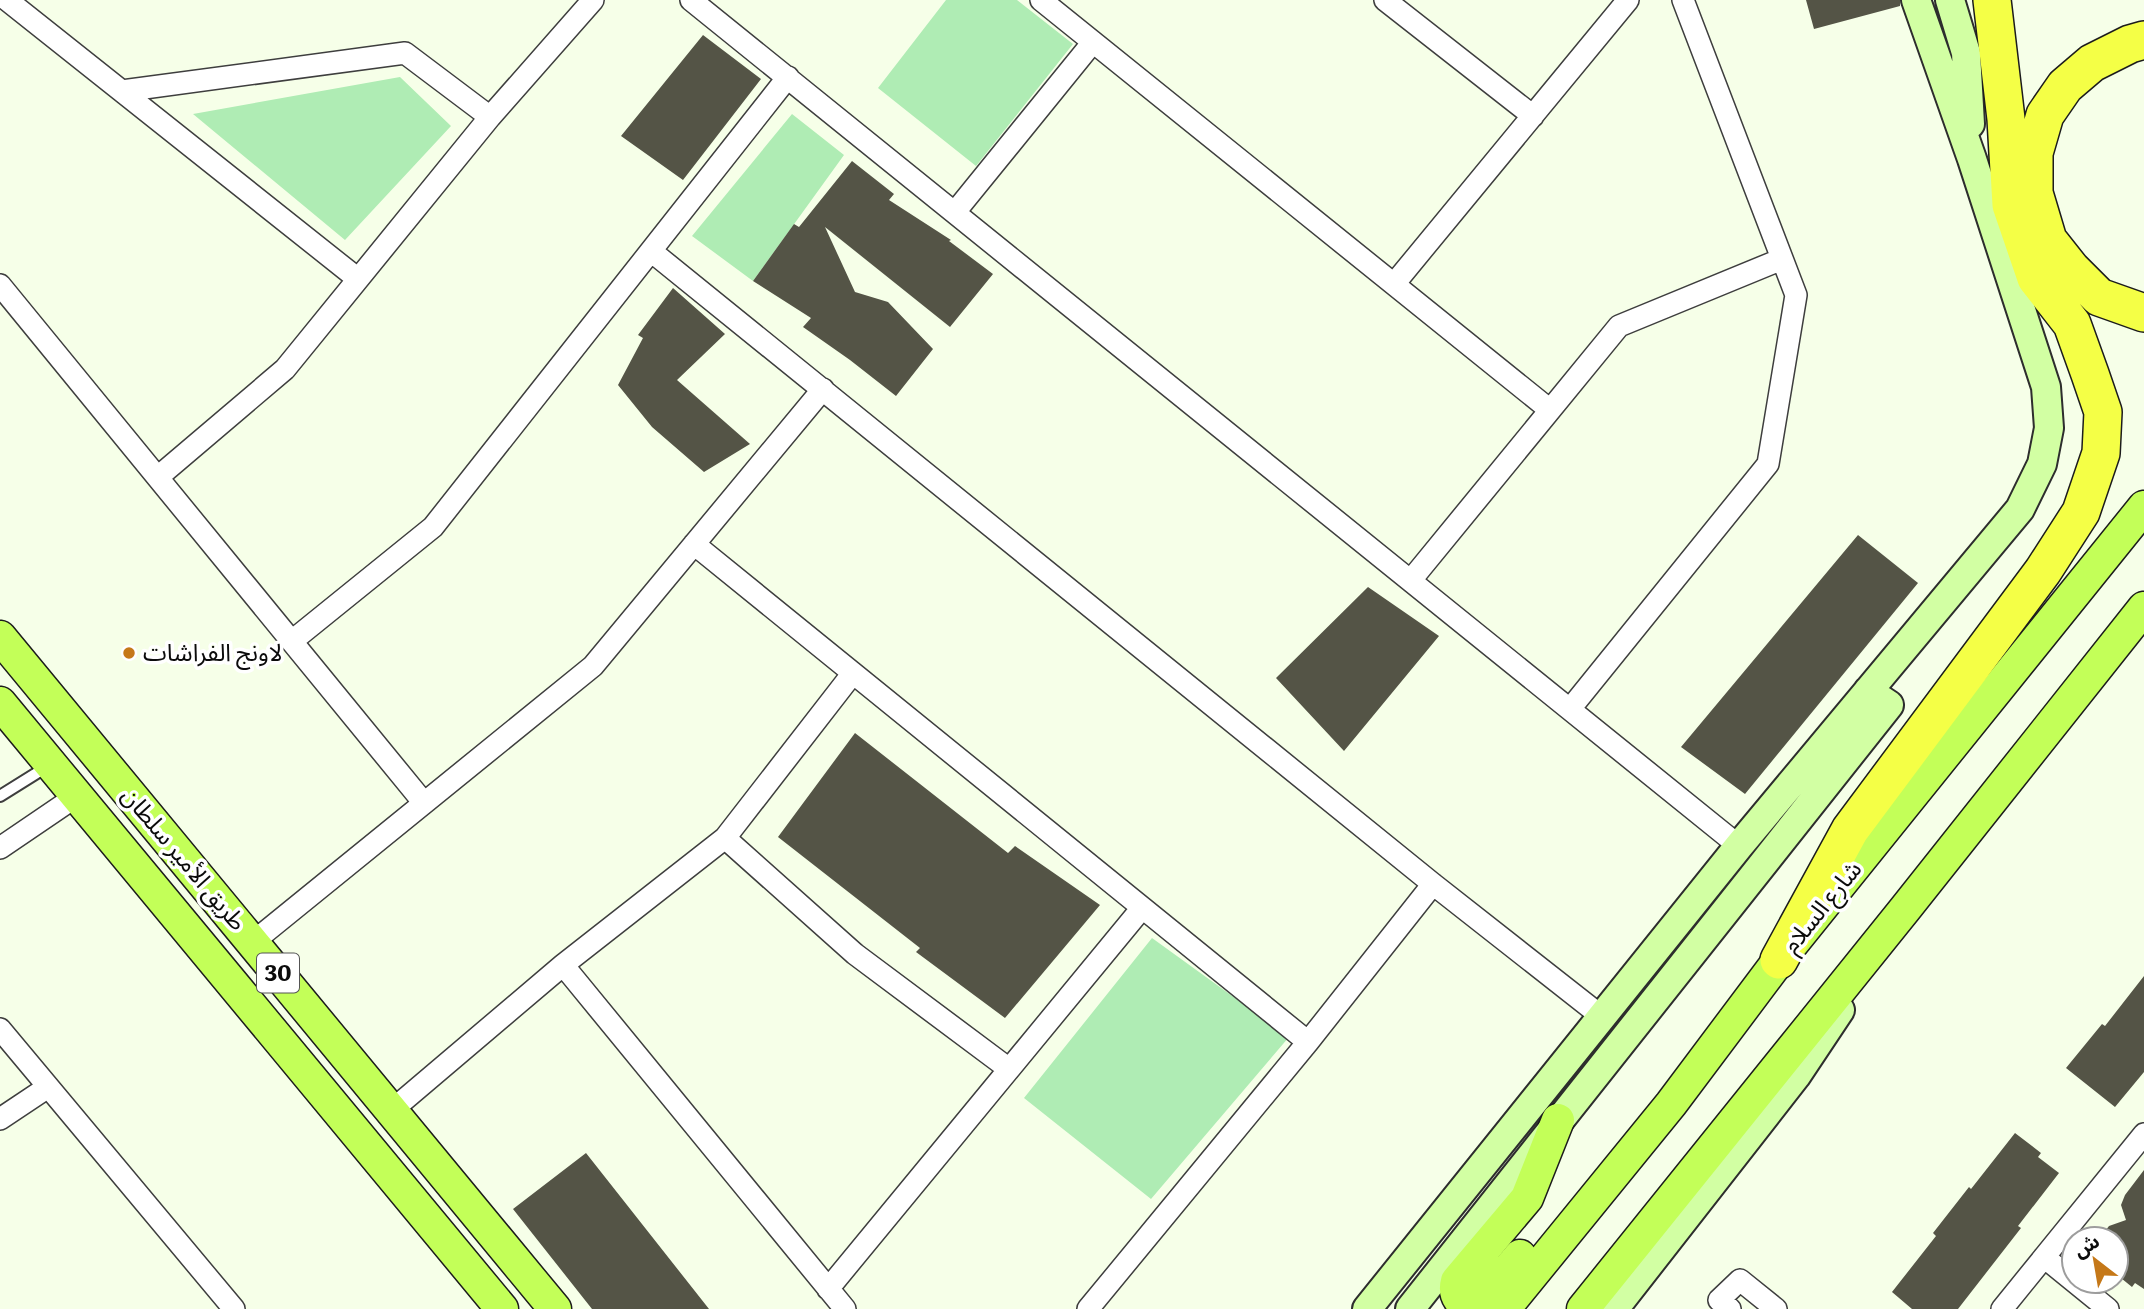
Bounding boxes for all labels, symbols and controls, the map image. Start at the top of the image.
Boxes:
place label: لاونج الفراشات [143,633,283,670]
marker: لاونج الفراشات [121,645,137,661]
street label: طريق الأمير سلطان [115,778,257,937]
street label: شارع السلام [1772,852,1871,961]
road number: 30 [257,954,299,992]
north arrow [2060,1225,2130,1295]
text: ش [2067,1226,2104,1263]

